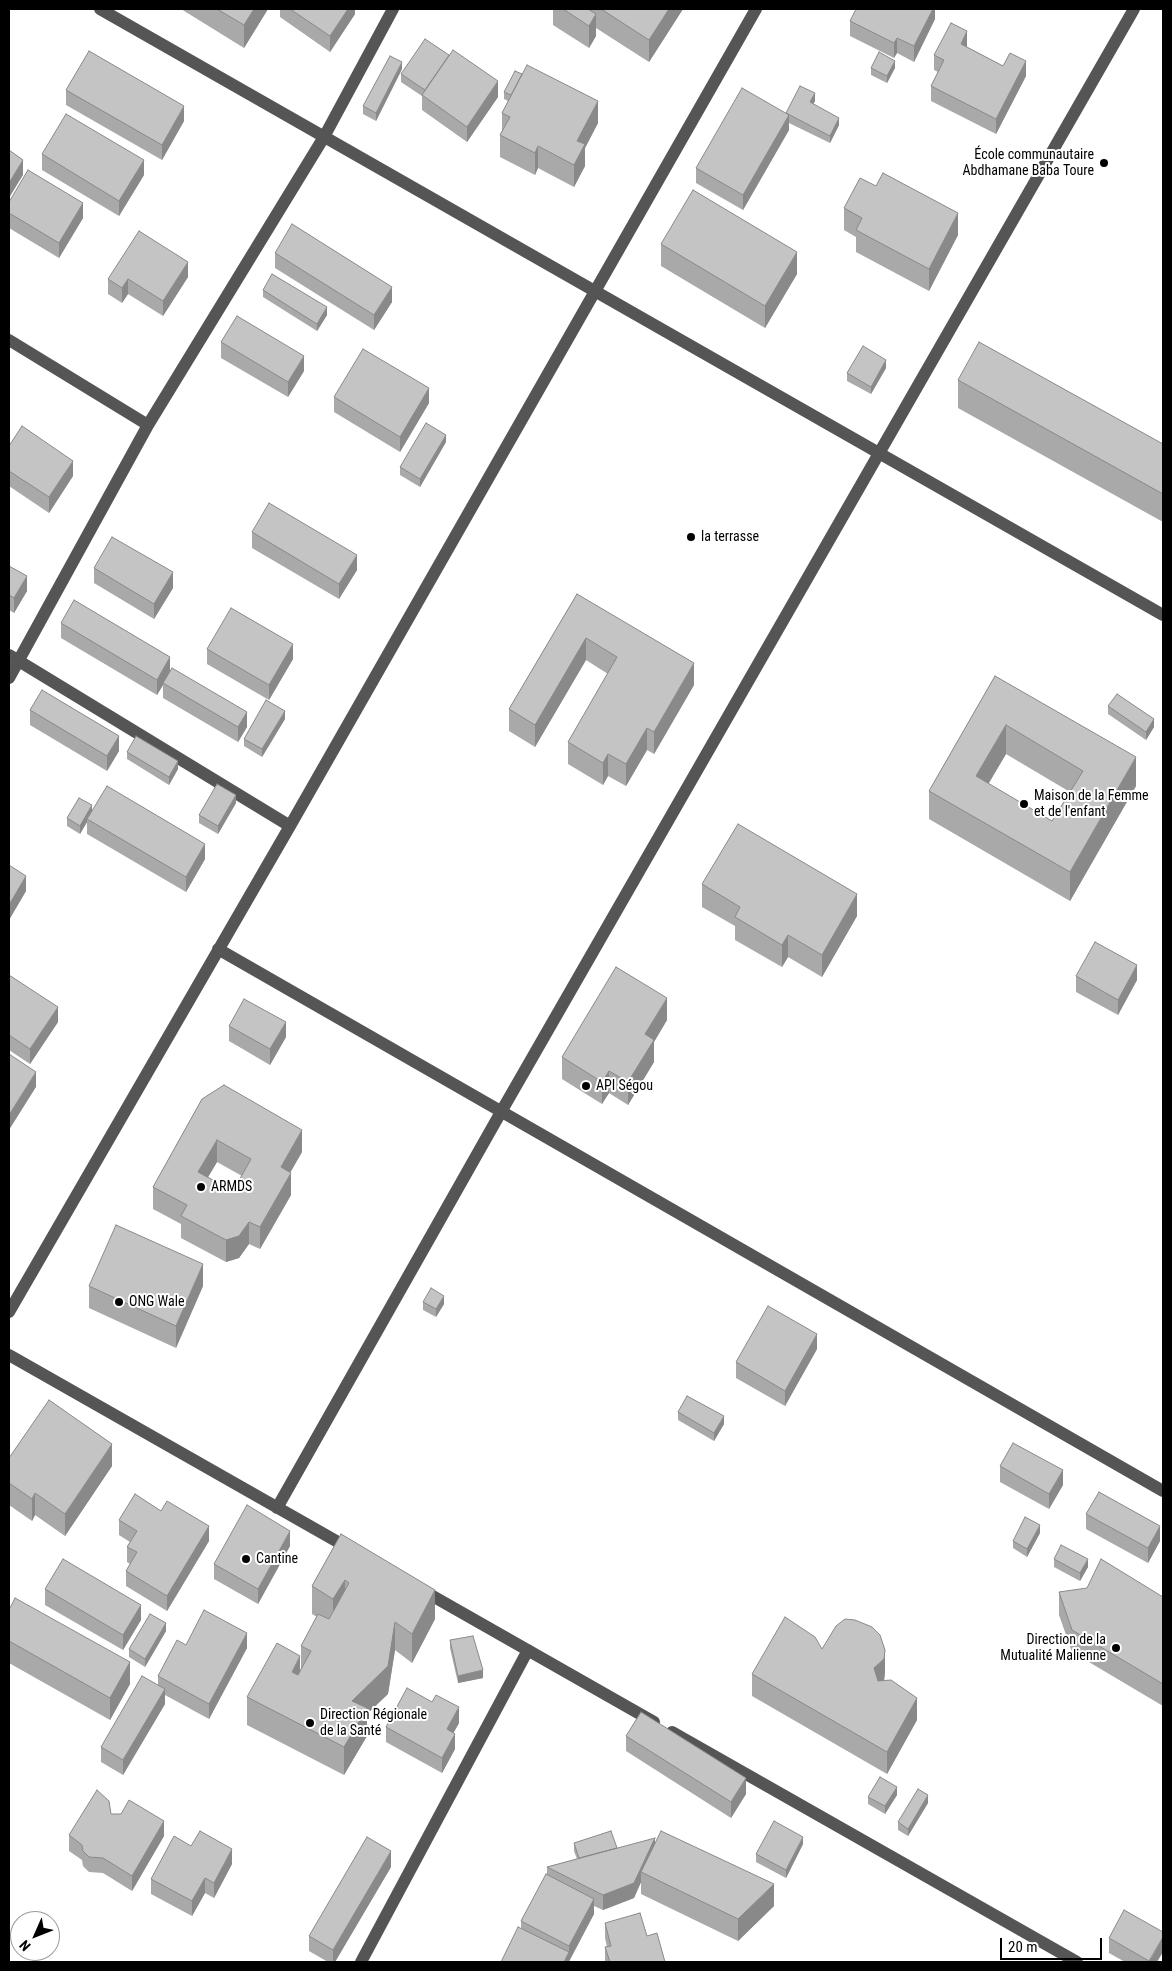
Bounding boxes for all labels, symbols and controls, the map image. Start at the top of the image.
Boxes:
place label: École communautaire Abdhamane Baba Toure [963,147,1094,180]
marker: École communautaire Abdhamane Baba Toure [1098,157,1110,169]
place label: la terrasse [701,529,759,545]
marker: la terrasse [685,531,697,543]
place label: Maison de la Femme et de l'enfant [1034,788,1149,820]
marker: Maison de la Femme et de l'enfant [1018,798,1030,810]
place label: API Ségou [596,1078,653,1094]
marker: API Ségou [580,1080,592,1092]
place label: ARMDS [211,1179,252,1195]
marker: ARMDS [195,1181,207,1193]
place label: ONG Wale [129,1294,184,1310]
marker: ONG Wale [113,1296,125,1308]
place label: Cantine [256,1551,298,1567]
marker: Cantine [240,1553,252,1565]
place label: Direction de la Mutualité Malienne [1000,1632,1106,1664]
marker: Direction de la Mutualité Malienne [1110,1642,1122,1654]
place label: Direction Régionale de la Santé [320,1707,427,1740]
marker: Direction Régionale de la Santé [304,1717,316,1729]
north arrow [10,1911,60,1961]
scale bar [1002,1928,1104,1960]
text: N [16,1937,34,1954]
text: 20 m [1008,1938,1038,1956]

